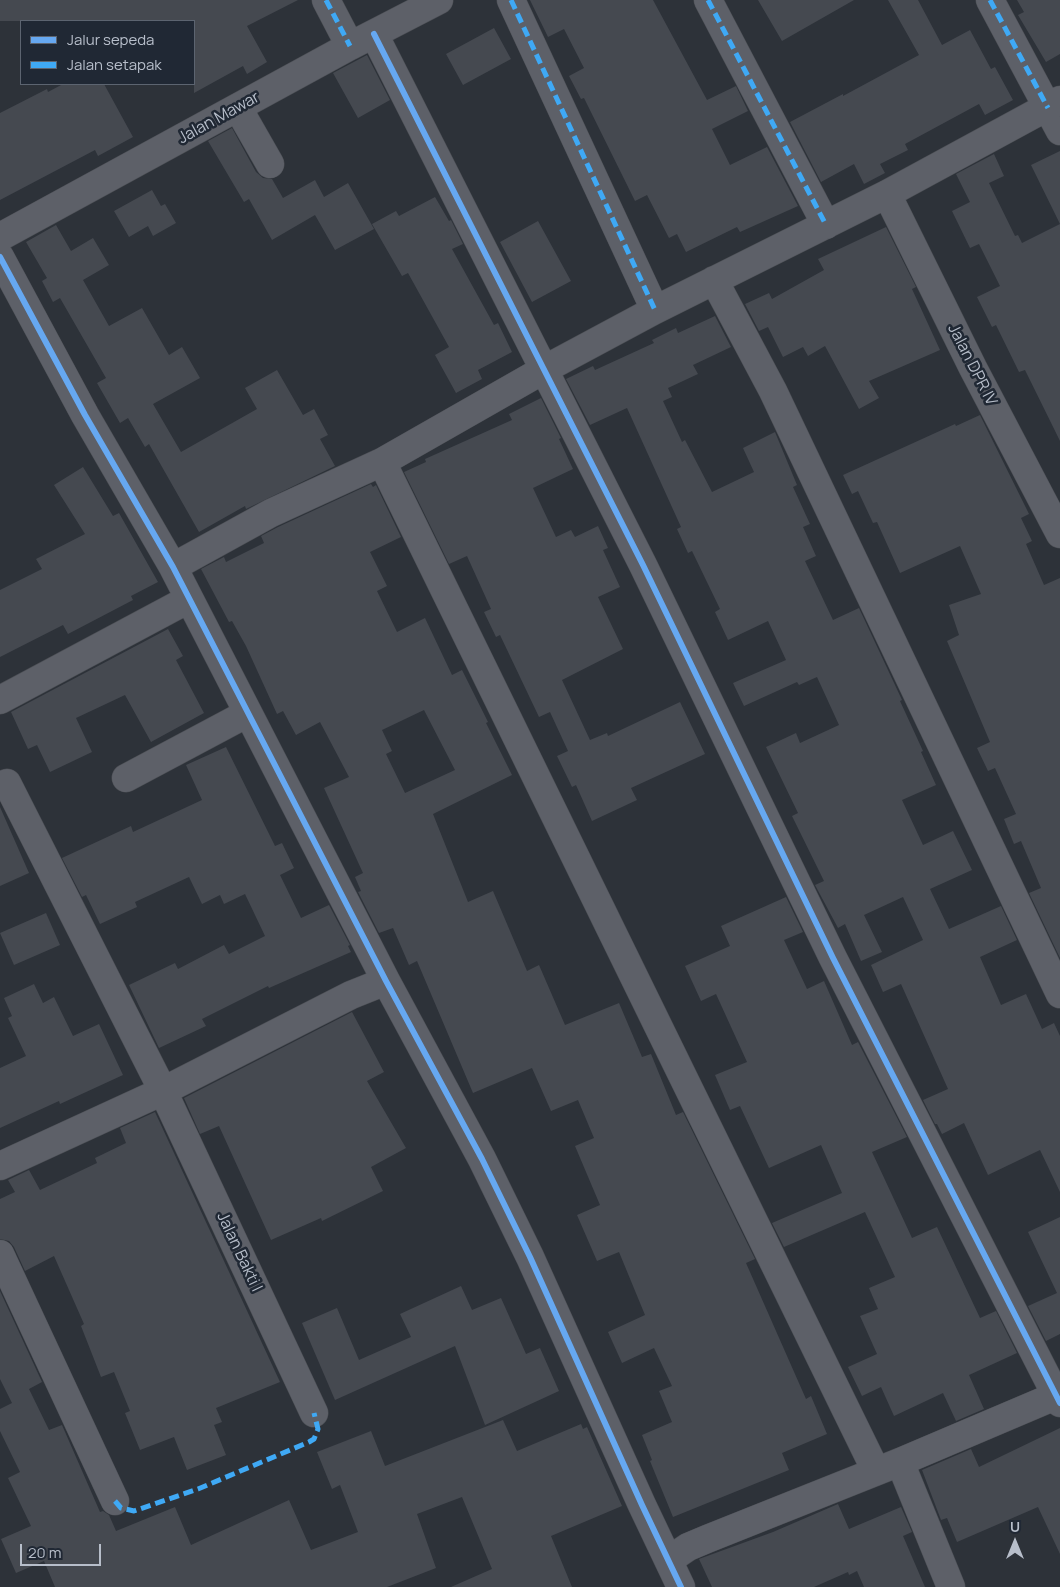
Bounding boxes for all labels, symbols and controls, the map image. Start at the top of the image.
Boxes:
legend [20,20,195,85]
text: Jalur sepeda [67,29,154,50]
text: Jalan setapak [67,54,162,75]
street label: Jalan Mawar [175,88,263,148]
street label: Jalan DPR IV [943,321,1001,409]
street label: Jalan Bakti I [212,1209,266,1295]
north arrow [990,1517,1040,1567]
text: U [1010,1517,1020,1536]
scale bar [22,1534,104,1566]
text: 20 m [28,1542,61,1563]

